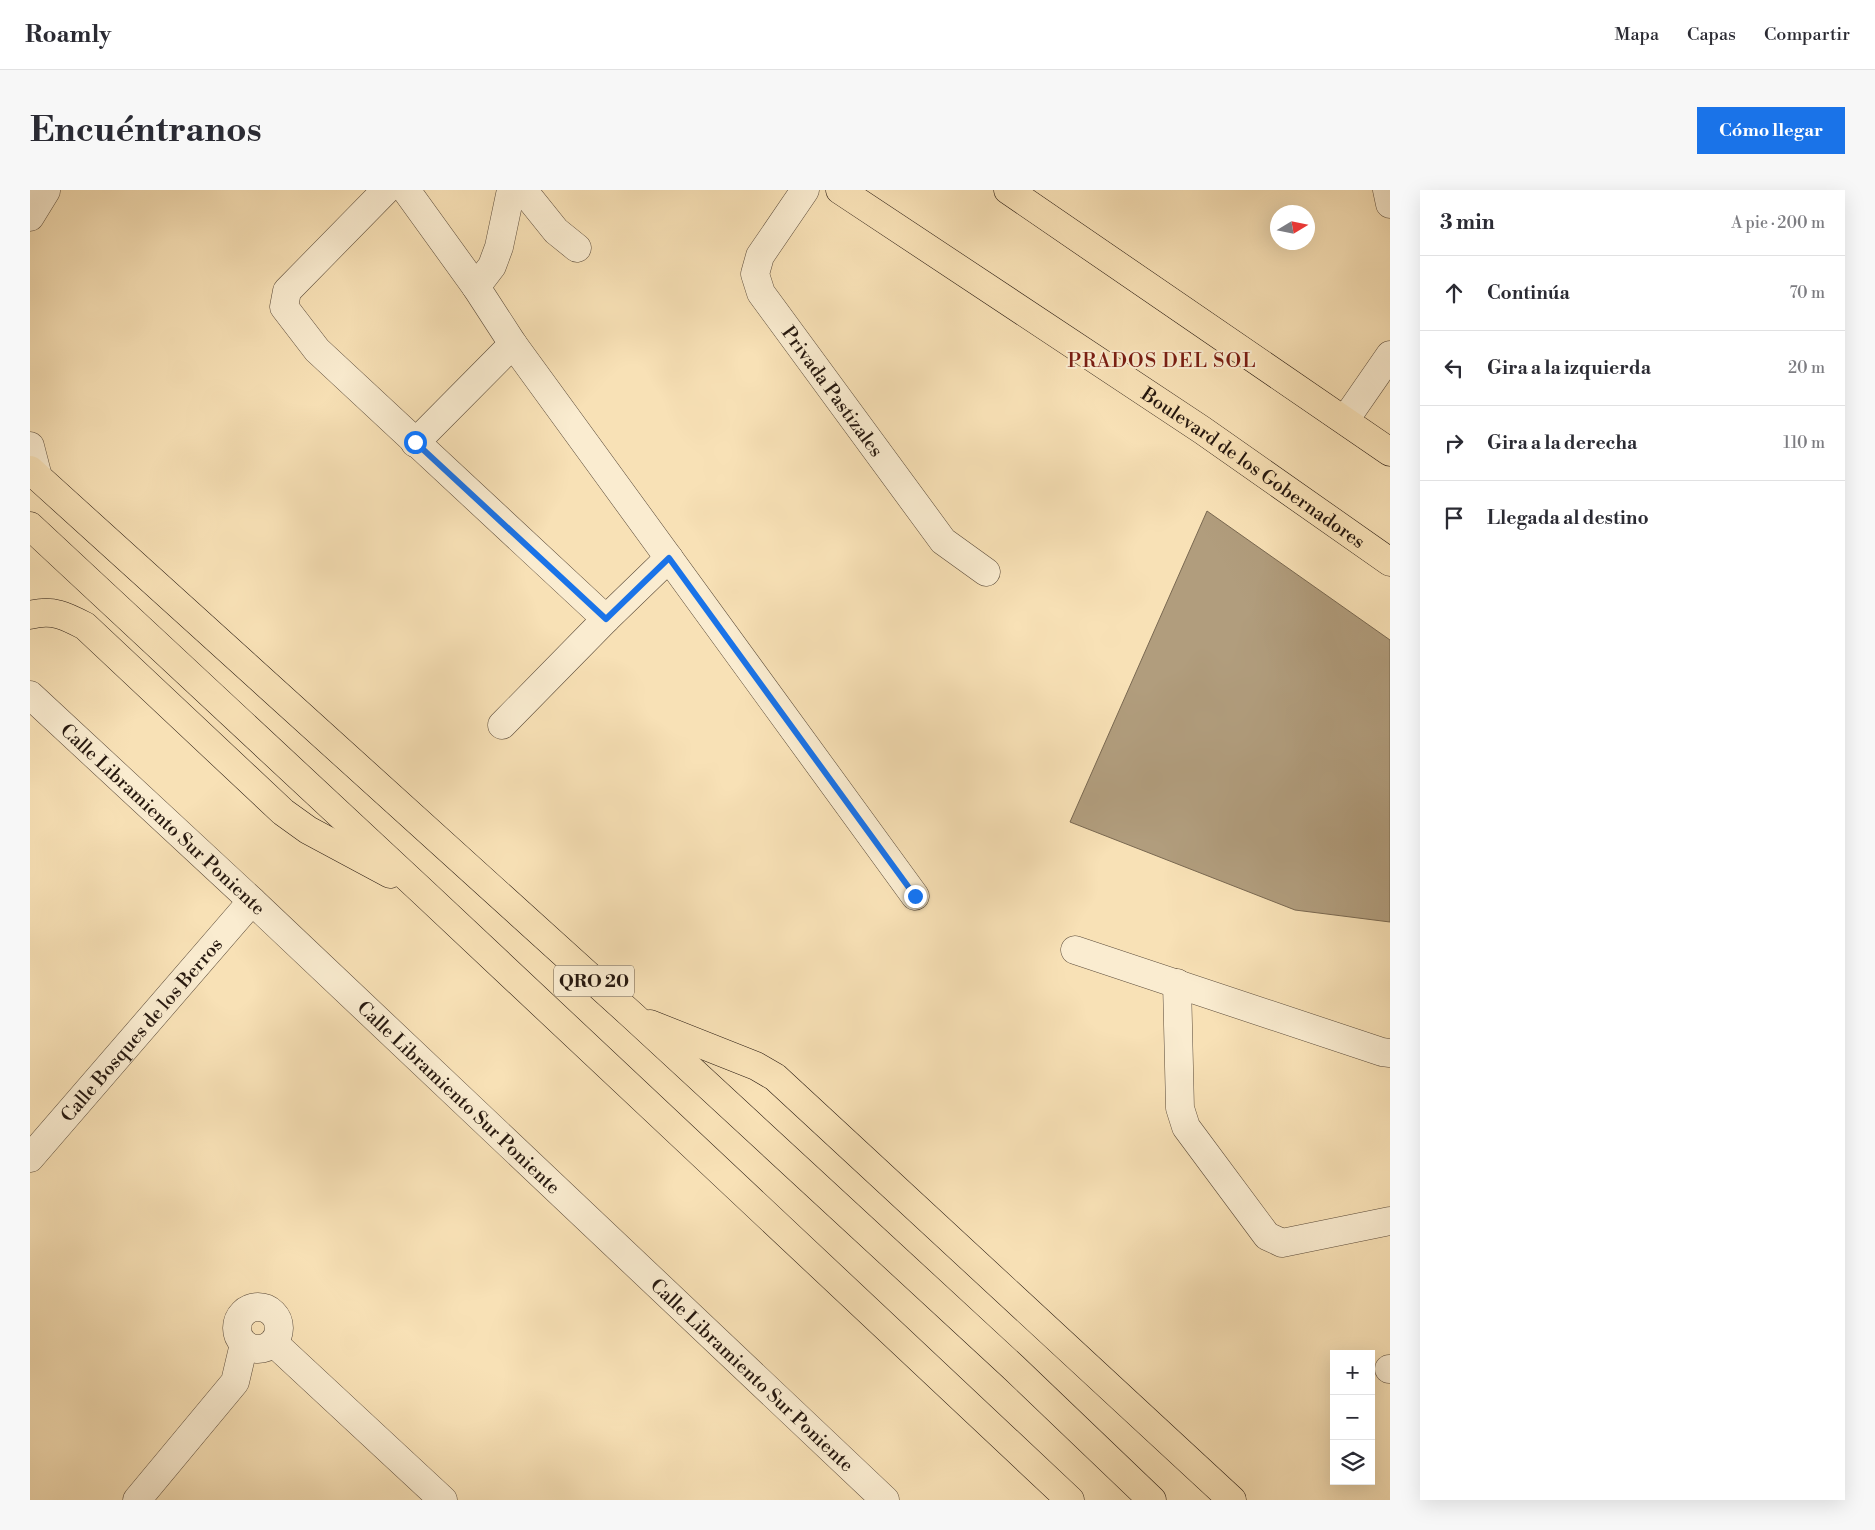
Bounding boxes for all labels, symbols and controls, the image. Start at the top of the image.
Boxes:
text: Roamly [25,20,111,50]
text: Mapa [1615,23,1659,46]
text: Capas [1687,23,1736,46]
text: Compartir [1764,23,1850,46]
button: Cómo llegar [1697,107,1845,154]
text: Encuéntranos [30,109,262,152]
north arrow [1270,205,1315,250]
text: 3 min [1440,210,1495,236]
text: A pie · 200 m [1731,213,1825,233]
icon: ahead [1440,279,1468,307]
text: Continúa [1487,281,1570,305]
text: 70 m [1789,283,1825,303]
street label: Privada Pastizales [776,321,888,462]
district label: PRADOS DEL SOL [1068,349,1256,374]
icon: left [1440,354,1468,382]
text: Gira a la izquierda [1487,356,1651,380]
text: 20 m [1788,358,1825,378]
street label: Boulevard de los Gobernadores [1136,382,1370,554]
icon: right [1440,429,1468,457]
route start [404,431,427,454]
text: Gira a la derecha [1487,431,1637,455]
text: 110 m [1783,433,1825,453]
icon: arrive [1440,504,1468,532]
text: Llegada al destino [1487,506,1649,530]
street label: Calle Libramiento Sur Poniente [55,719,270,920]
route end [904,885,927,908]
street label: Calle Bosques de los Berros [56,933,228,1127]
road number: QRO 20 [554,966,634,996]
street label: Calle Libramiento Sur Poniente [352,996,565,1200]
street label: Calle Libramiento Sur Poniente [645,1274,859,1477]
map controls [1330,1350,1375,1485]
button: + [1330,1350,1375,1395]
button: − [1330,1395,1375,1440]
button: layers [1330,1440,1375,1485]

